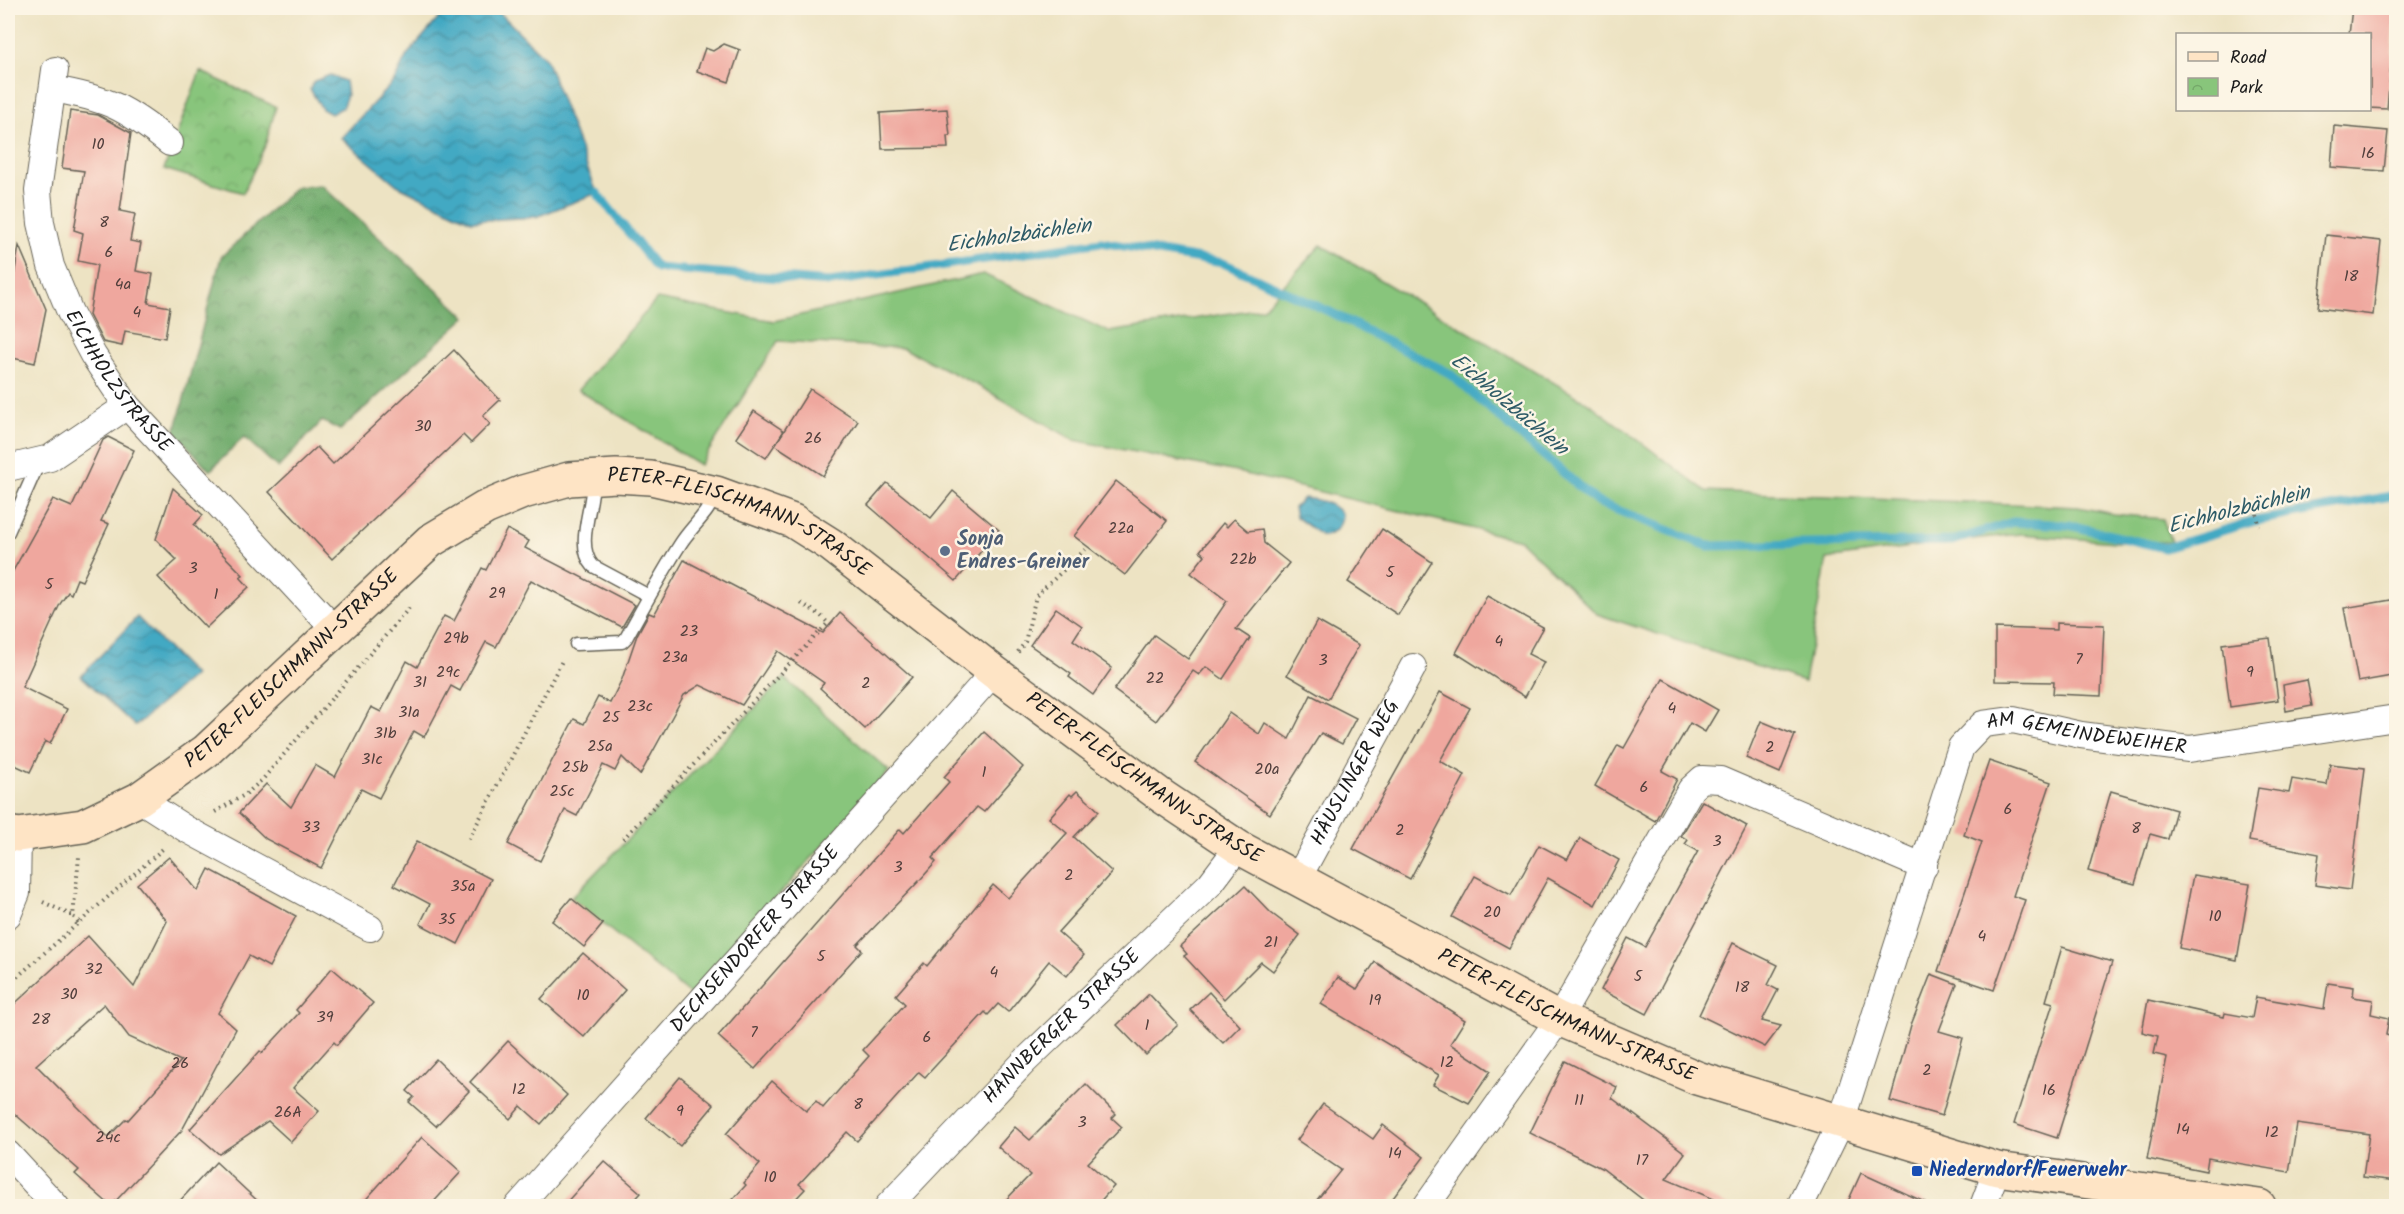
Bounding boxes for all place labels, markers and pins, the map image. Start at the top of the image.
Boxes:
place label: Sonja Endres-Greiner [957,524,1090,579]
marker: Sonja Endres-Greiner [938,544,952,558]
place label: Niederndorf/Feuerwehr [1929,1155,2127,1187]
marker: Niederndorf/Feuerwehr [1910,1164,1924,1178]

